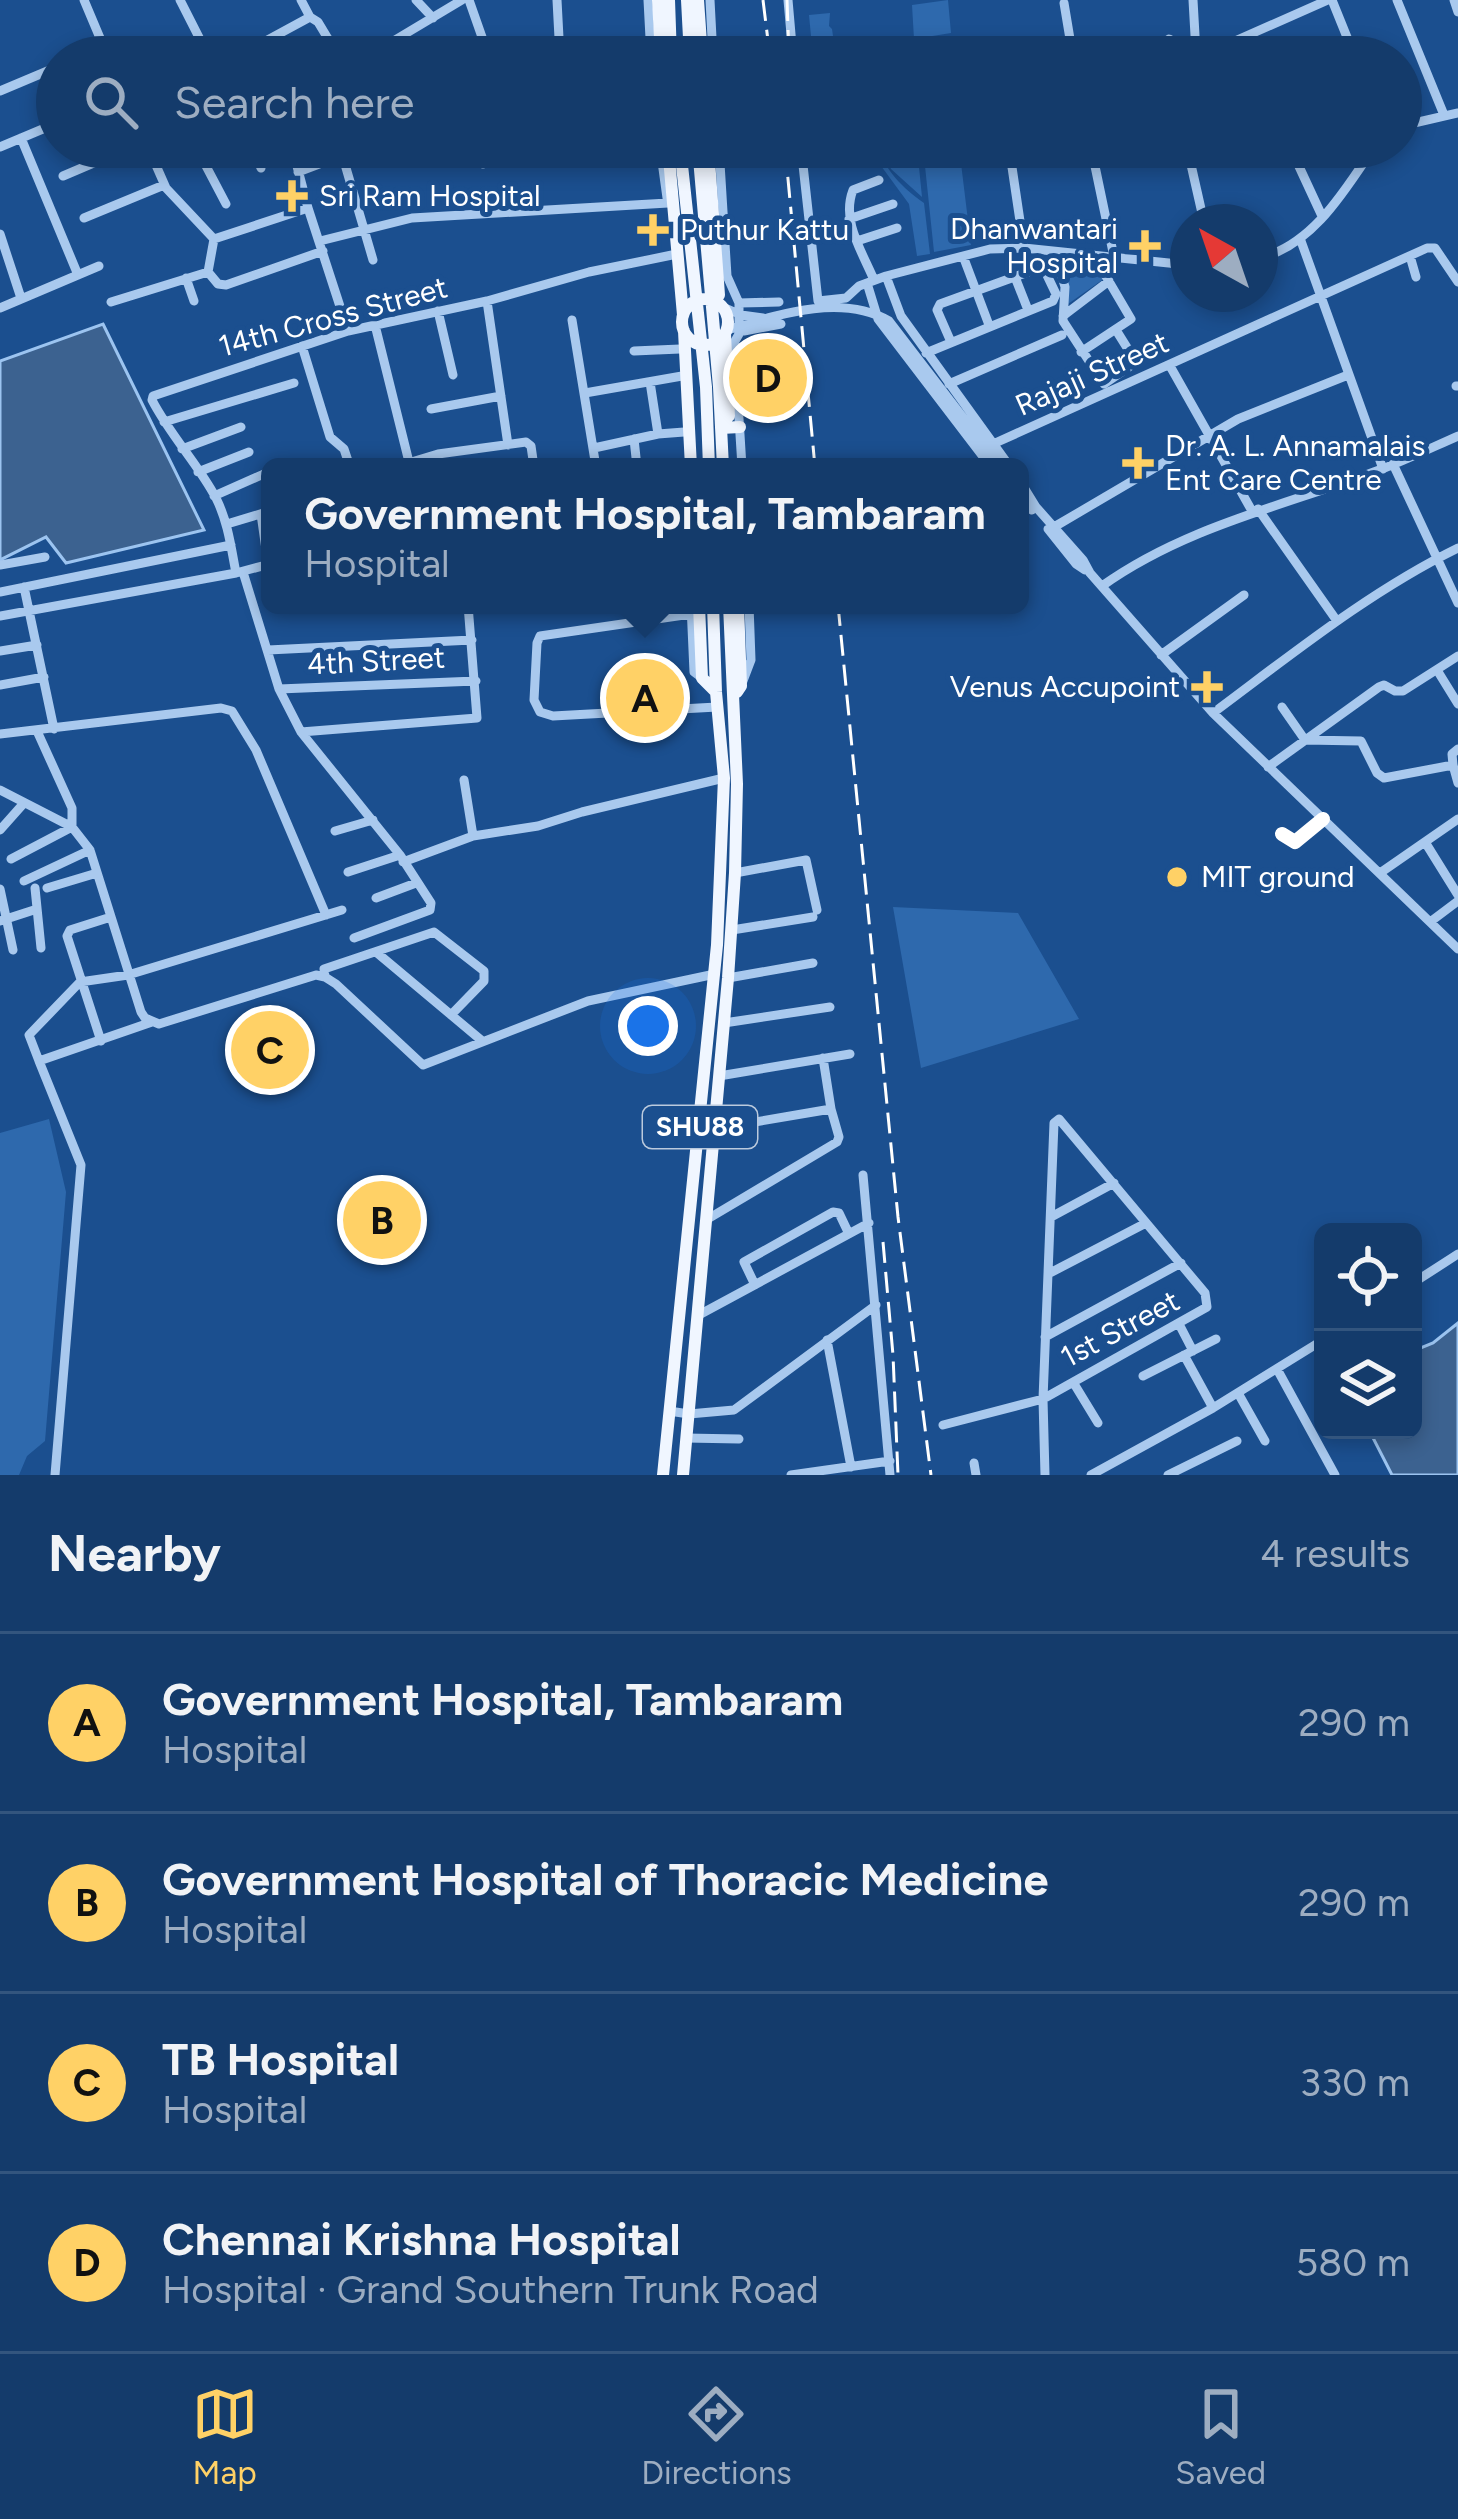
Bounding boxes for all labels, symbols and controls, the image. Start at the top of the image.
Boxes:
search box [36,36,1422,168]
icon: search [78,69,144,135]
text: Search here [174,75,414,129]
place label: Sri Ram Hospital [319,177,541,214]
marker: Sri Ram Hospital [276,180,308,212]
north arrow [1170,204,1278,312]
place label: Dhanwantari Hospital [950,210,1118,281]
place label: Puthur Kattu [680,211,849,248]
marker: Puthur Kattu [637,214,669,246]
marker: Dhanwantari Hospital [1129,230,1161,262]
street label: 14th Cross Street [215,268,451,365]
street label: Rajaji Street [1009,323,1174,424]
pin: D [729,333,807,423]
place label: Dr. A. L. Annamalais Ent Care Centre [1165,427,1425,498]
marker: Dr. A. L. Annamalais Ent Care Centre [1122,447,1154,479]
popup [261,458,1029,614]
text: Government Hospital, Tambaram [304,486,986,540]
text: Hospital [304,540,450,587]
street label: 4th Street [306,638,446,683]
pin: A [606,653,684,743]
place label: Venus Accupoint [950,668,1180,705]
marker: Venus Accupoint [1191,671,1223,703]
place label: MIT ground [1201,858,1355,895]
marker: MIT ground [1164,864,1190,890]
your location [618,996,678,1056]
pin: C [231,1005,309,1095]
road number: SHU88 [643,1106,757,1148]
pin: B [343,1175,421,1265]
map controls [1314,1223,1422,1439]
button: locate [1314,1223,1422,1331]
street label: 1st Street [1054,1282,1185,1375]
button: layers [1314,1331,1422,1439]
text: Nearby [48,1523,221,1584]
text: 4 results [1260,1530,1410,1577]
text: Government Hospital, Tambaram [162,1672,843,1726]
text: A [73,1699,101,1746]
text: 290 m [1298,1699,1410,1746]
text: Hospital [162,1726,307,1773]
text: Government Hospital of Thoracic Medicine [162,1852,1048,1906]
text: B [75,1879,99,1926]
text: 290 m [1298,1879,1410,1926]
text: Hospital [162,1906,307,1953]
text: TB Hospital [162,2032,399,2086]
text: C [73,2059,101,2106]
text: 330 m [1300,2059,1410,2106]
text: Hospital [162,2086,307,2133]
text: Chennai Krishna Hospital [162,2212,681,2266]
text: D [73,2239,101,2286]
text: 580 m [1296,2239,1410,2286]
text: Hospital · Grand Southern Trunk Road [162,2266,819,2313]
tab: Map [192,2381,258,2492]
tab: Directions [641,2381,792,2492]
tab: Saved [1175,2381,1266,2492]

